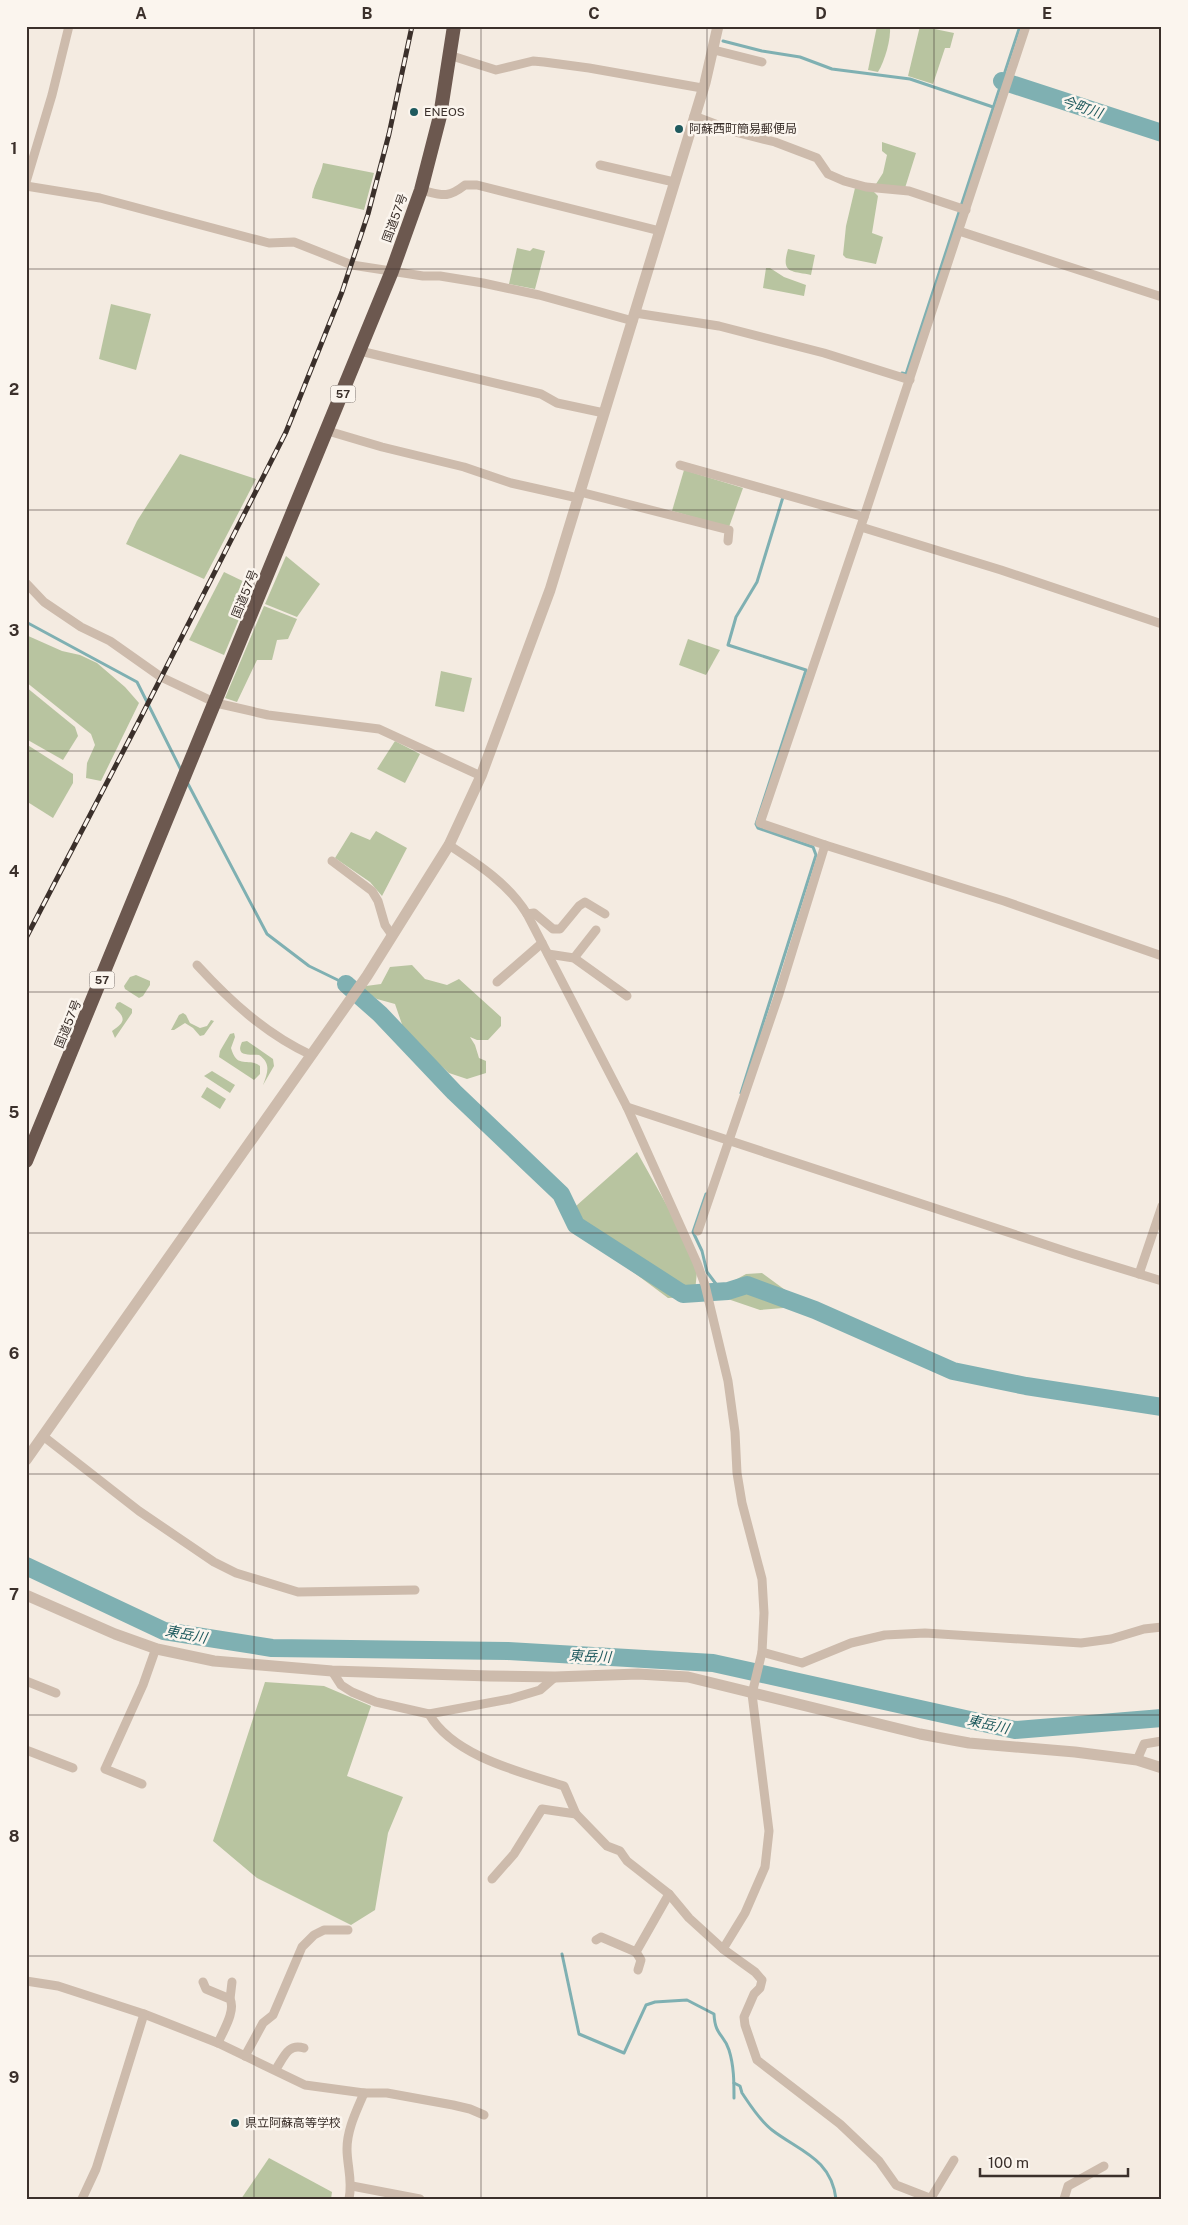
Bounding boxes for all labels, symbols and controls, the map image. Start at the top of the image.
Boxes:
text: A [135,4,147,23]
text: B [362,4,373,23]
text: C [588,4,600,23]
text: D [815,4,827,23]
text: E [1042,4,1052,23]
water label: 今町川 [1060,93,1106,122]
place label: ENEOS [424,105,465,119]
marker: ENEOS [408,106,420,118]
place label: 阿蘇西町簡易郵便局 [689,122,797,136]
marker: 阿蘇西町簡易郵便局 [673,123,685,135]
text: 1 [11,139,17,158]
street label: 国道57号 [380,192,410,244]
text: 2 [9,380,19,399]
road number: 57 [330,386,356,402]
street label: 国道57号 [229,568,261,620]
text: 3 [9,621,19,640]
text: 4 [9,862,20,881]
road number: 57 [90,972,114,988]
street label: 国道57号 [52,998,84,1050]
text: 5 [9,1103,20,1122]
text: 6 [9,1344,19,1363]
text: 7 [9,1585,19,1604]
water label: 東岳川 [164,1622,210,1646]
water label: 東岳川 [569,1647,613,1665]
water label: 東岳川 [966,1711,1012,1737]
text: 8 [9,1827,20,1846]
text: 9 [9,2068,19,2087]
place label: 県立阿蘇高等学校 [245,2116,341,2130]
marker: 県立阿蘇高等学校 [229,2117,241,2129]
scale bar [980,2145,1128,2177]
text: 100 m [988,2154,1029,2171]

